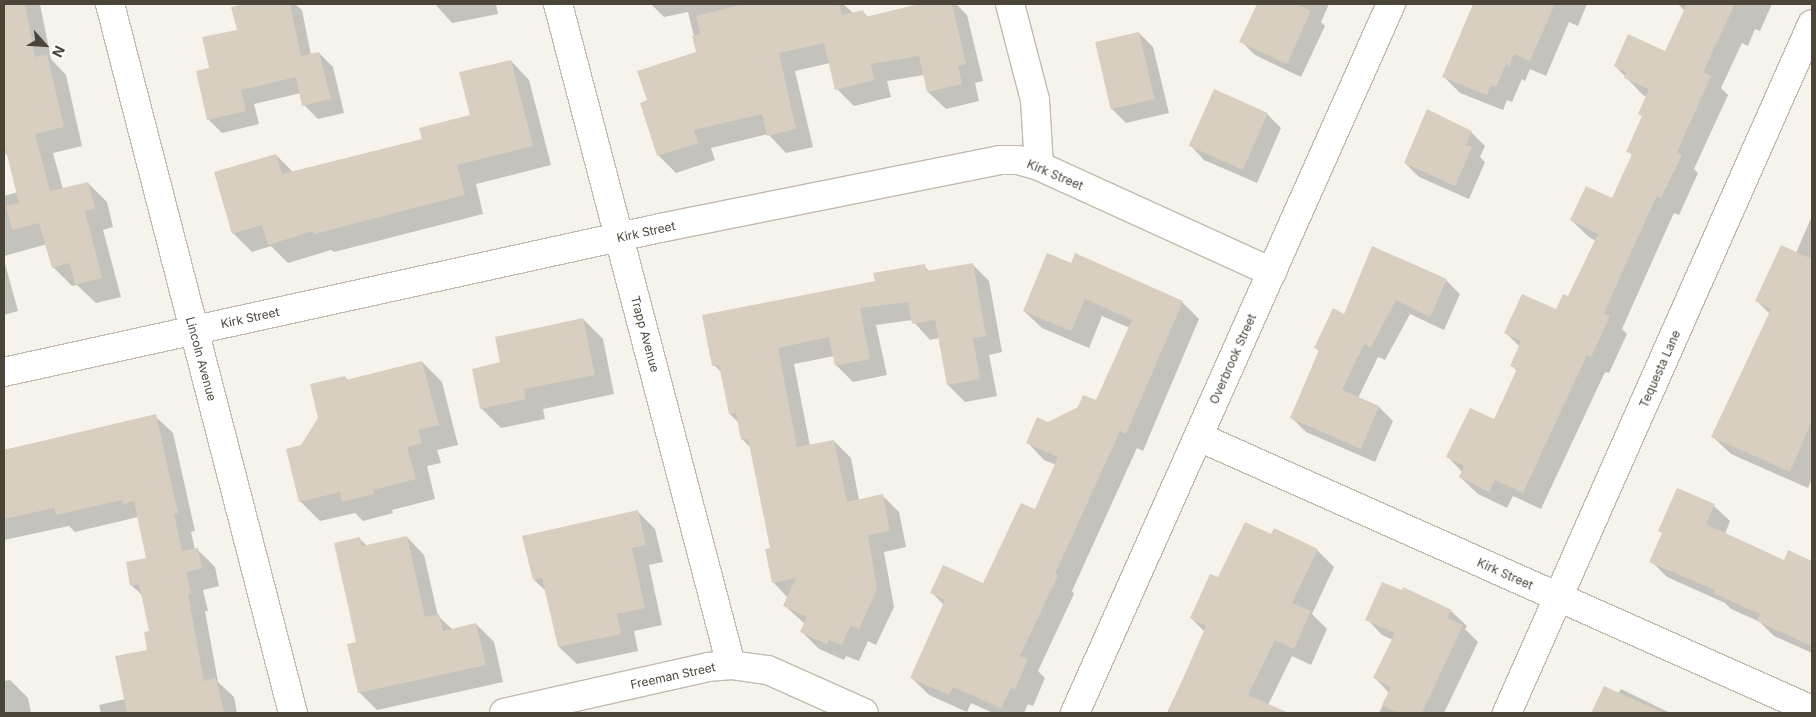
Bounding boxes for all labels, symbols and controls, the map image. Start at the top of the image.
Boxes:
north arrow [20,20,70,70]
text: N [49,43,69,60]
street label: Kirk Street [1025,157,1085,193]
street label: Kirk Street [615,219,677,245]
street label: Trapp Avenue [628,294,662,374]
street label: Kirk Street [219,305,281,331]
street label: Overbrook Street [1207,312,1259,406]
street label: Lincoln Avenue [183,315,219,403]
street label: Tequesta Lane [1636,328,1684,410]
street label: Kirk Street [1475,555,1535,593]
street label: Freeman Street [629,660,717,692]

